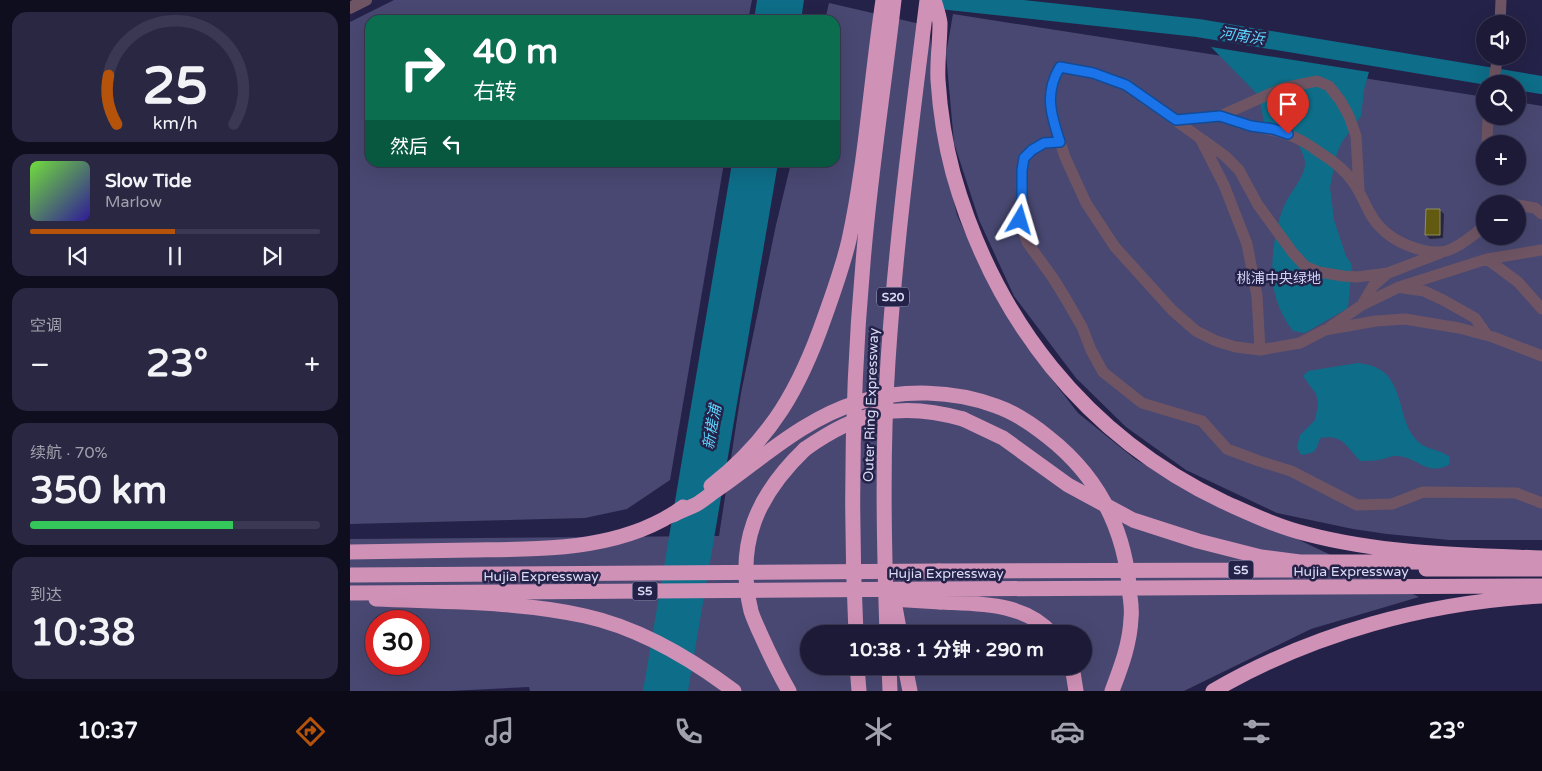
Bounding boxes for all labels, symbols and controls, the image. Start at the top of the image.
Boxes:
map controls [1476,15,1526,245]
button: sound [1476,15,1526,65]
water label: 河南浜 [1218,24,1268,49]
text: 40 m [473,31,558,73]
icon: right [390,35,455,100]
text: 25 [142,55,208,118]
button: search [1476,75,1526,125]
text: 右转 [473,79,517,105]
pin [1267,83,1309,134]
icon: arrive [1274,90,1302,118]
text: km/h [153,113,197,134]
icon: left [438,130,466,158]
button: + [1476,135,1526,185]
text: 然后 [390,136,428,158]
text: Slow Tide [105,170,192,192]
text: Marlow [105,192,162,212]
position arrow [993,193,1045,245]
button: − [1476,195,1526,245]
icon: previous [64,242,92,270]
icon: pause [161,242,189,270]
icon: next [258,242,286,270]
park label: 桃浦中央绿地 [1237,270,1321,287]
road number: S20 [877,288,909,306]
text: 空调 [30,316,62,336]
street label: Outer Ring Expressway [860,327,882,482]
text: 23° [146,341,208,387]
text: − [30,348,50,382]
text: + [304,348,320,382]
water label: 新槎浦 [699,401,725,451]
text: 续航 · 70% [30,443,108,463]
text: 350 km [30,468,167,514]
road number: S5 [1228,560,1254,580]
street label: Hujia Expressway [1293,563,1409,580]
street label: Hujia Expressway [888,565,1004,582]
street label: Hujia Expressway [483,568,599,585]
road number: S5 [632,582,658,600]
text: 到达 [30,585,62,605]
text: 10:38 [30,610,135,656]
speed limit sign: 30 [365,610,430,675]
text: 10:38 · 1 分钟 · 290 m [848,639,1044,661]
icon: directions [293,714,328,749]
icon: music [482,714,517,749]
icon: phone [671,714,706,749]
icon: climate [861,714,896,749]
icon: car [1050,714,1085,749]
icon: filters [1239,714,1274,749]
text: 10:37 [77,718,138,744]
text: 23° [1429,718,1465,744]

